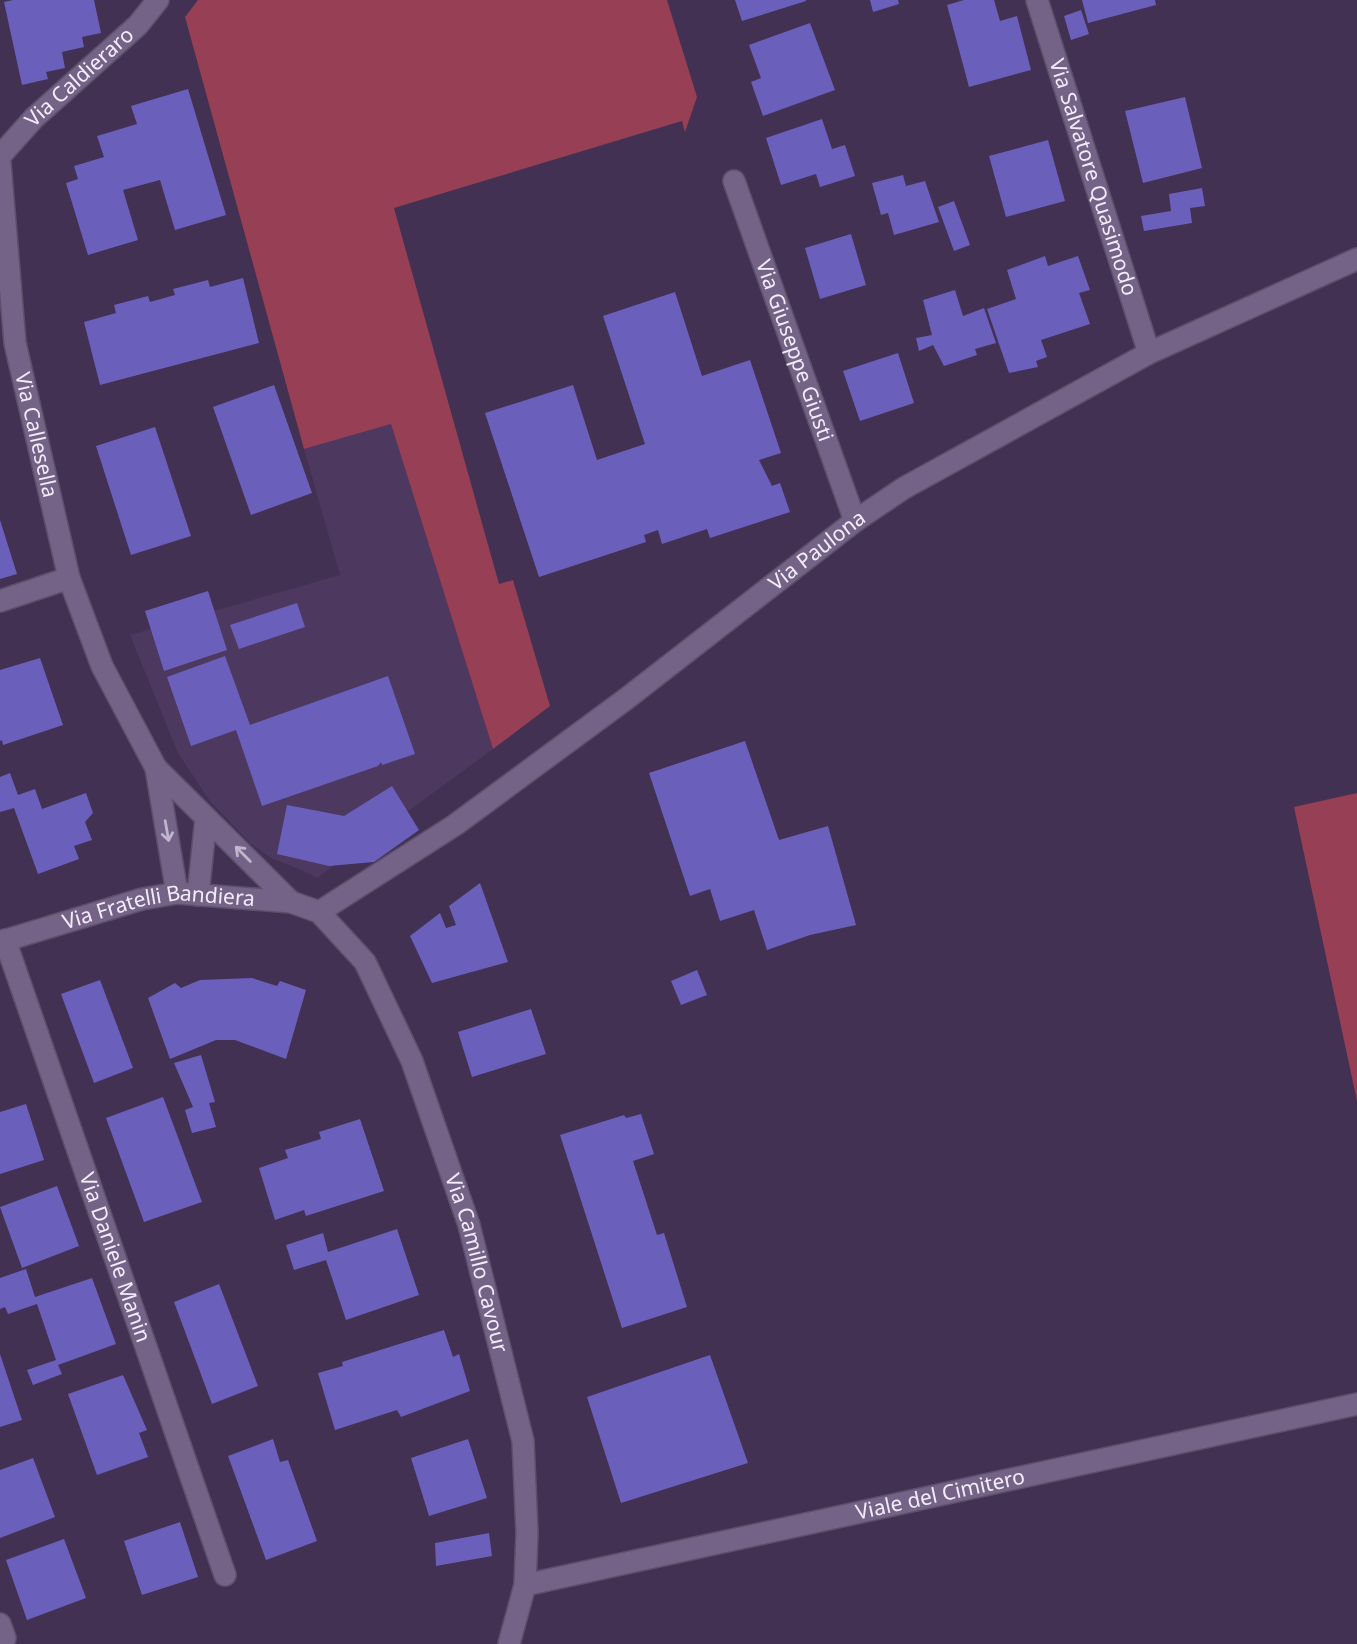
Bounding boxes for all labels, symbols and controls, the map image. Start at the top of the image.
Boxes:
street label: Via Caldieraro [18,20,139,132]
street label: Via Salvatore Quasimodo [1044,55,1145,299]
street label: Via Giuseppe Giusti [750,256,840,445]
street label: Via Callesella [9,369,65,500]
street label: Via Paulona [762,503,871,596]
one-way arrow [161,819,174,842]
one-way arrow [234,846,251,863]
street label: Via Fratelli Bandiera [59,878,256,935]
street label: Via Daniele Manin [74,1169,158,1346]
street label: Via Camillo Cavour [439,1170,515,1356]
street label: Viale del Cimitero [853,1462,1027,1526]

